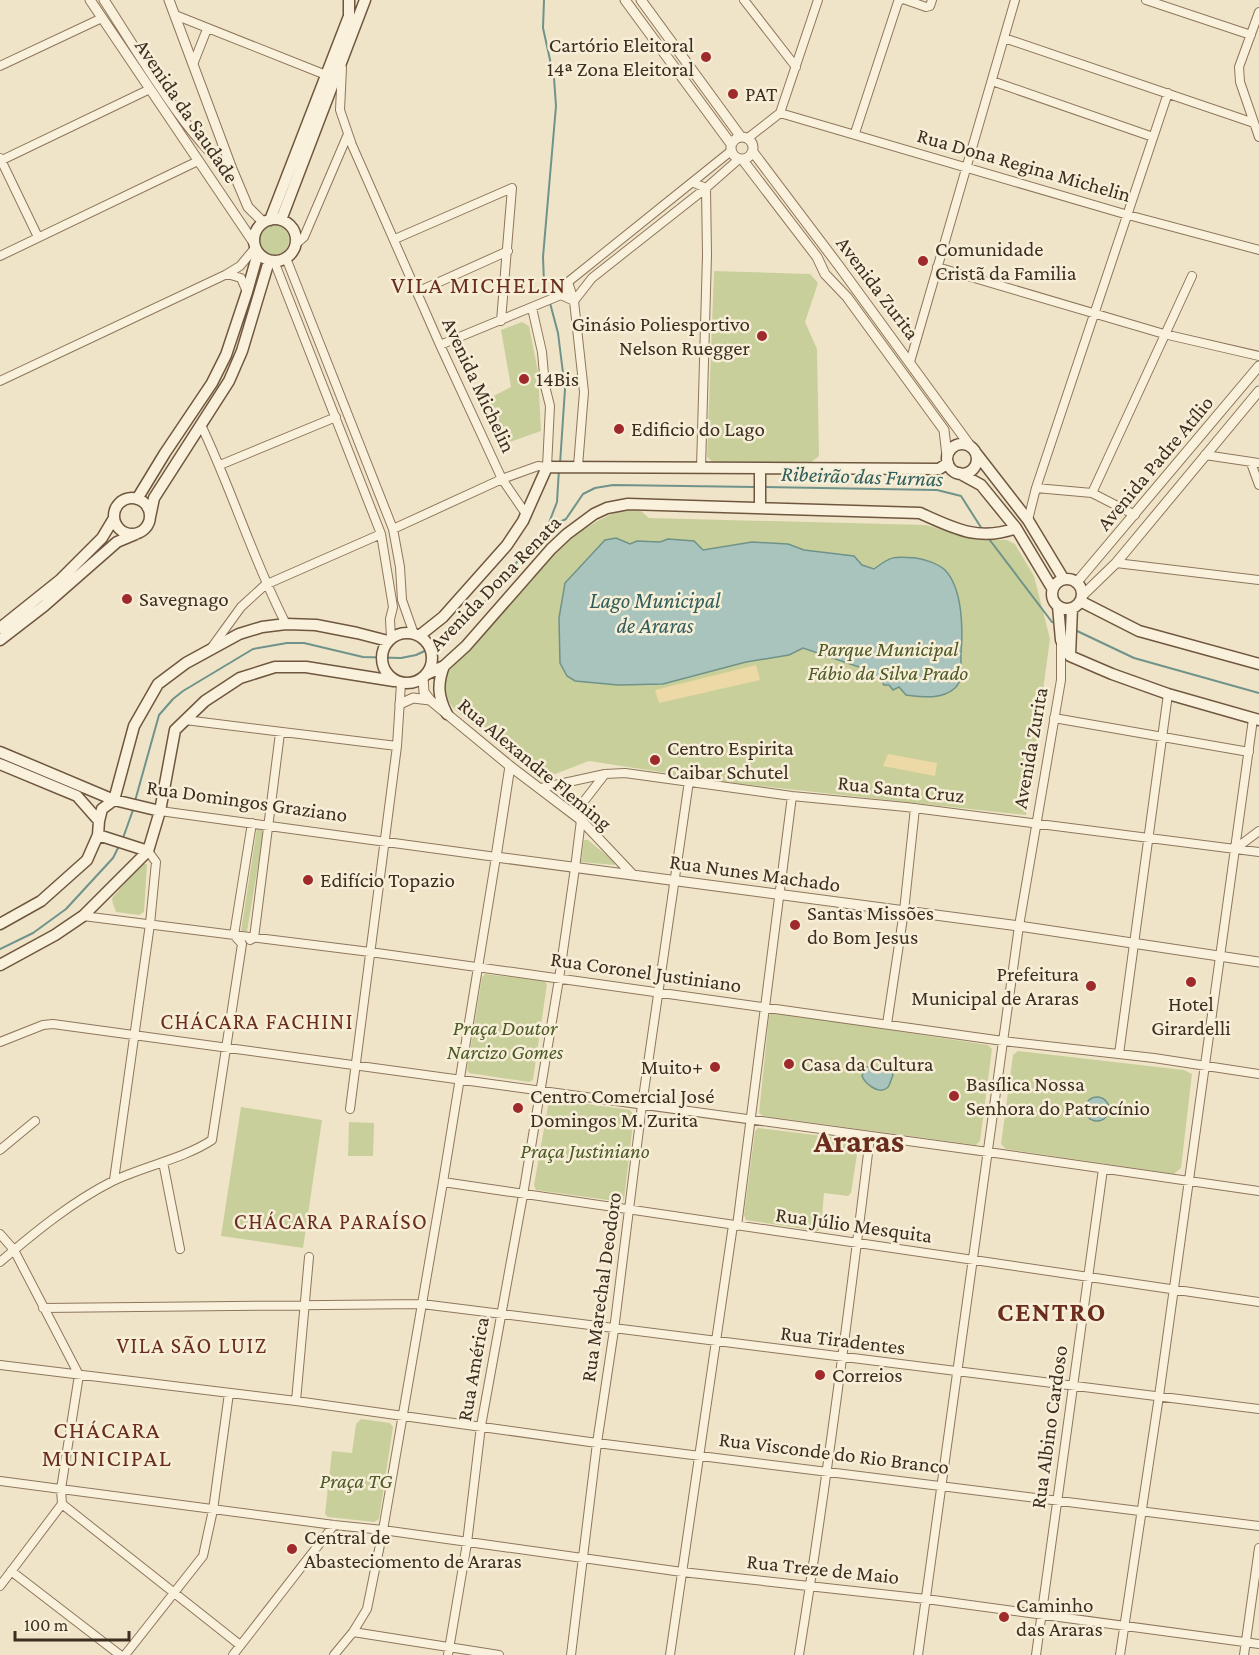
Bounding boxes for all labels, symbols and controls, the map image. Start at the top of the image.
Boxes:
place label: Cartório Eleitoral 14ª Zona Eleitoral [547,33,694,81]
street label: Avenida da Saudade [130,35,244,187]
marker: Cartório Eleitoral 14ª Zona Eleitoral [699,50,713,64]
place label: PAT [745,82,778,106]
marker: PAT [726,87,740,101]
street label: Rua Dona Regina Michelin [914,123,1134,207]
street label: Avenida Zurita [831,232,925,345]
place label: Comunidade Cristã da Familia [935,237,1077,285]
marker: Comunidade Cristã da Familia [916,254,930,268]
district label: VILA MICHELIN [391,271,567,298]
place label: Ginásio Poliesportivo Nelson Ruegger [572,312,751,360]
street label: Avenida Michelin [437,314,521,456]
marker: Ginásio Poliesportivo Nelson Ruegger [755,329,769,343]
place label: 14Bis [536,367,579,391]
marker: 14Bis [517,372,531,386]
street label: Avenida Padre Atílio [1092,391,1218,535]
place label: Edificio do Lago [631,417,765,441]
marker: Edificio do Lago [612,422,626,436]
water label: Ribeirão das Furnas [780,461,944,491]
street label: Avenida Dona Renata [424,510,566,656]
place label: Savegnago [139,587,229,611]
water label: Lago Municipal de Araras [590,588,721,638]
marker: Savegnago [120,592,134,606]
park label: Parque Municipal Fábio da Silva Prado [808,637,968,685]
street label: Avenida Zurita [1007,685,1053,811]
street label: Rua Alexandre Fleming [453,693,617,835]
place label: Centro Espirita Caibar Schutel [667,736,794,784]
marker: Centro Espirita Caibar Schutel [648,753,662,767]
street label: Rua Santa Cruz [836,770,966,808]
street label: Rua Domingos Graziano [145,775,349,827]
street label: Rua Nunes Machado [668,849,842,897]
place label: Edifício Topazio [320,868,455,892]
marker: Edifício Topazio [301,873,315,887]
place label: Santas Missões do Bom Jesus [807,901,934,949]
marker: Santas Missões do Bom Jesus [788,918,802,932]
street label: Rua Coronel Justiniano [549,947,743,997]
place label: Prefeitura Municipal de Araras [911,962,1079,1010]
marker: Hotel Girardelli [1184,975,1198,989]
marker: Prefeitura Municipal de Araras [1084,979,1098,993]
place label: Hotel Girardelli [1151,992,1231,1040]
district label: CHÁCARA FACHINI [160,1009,354,1034]
park label: Praça Doutor Narcizo Gomes [447,1016,564,1064]
place label: Casa da Cultura [801,1052,934,1076]
place label: Muito+ [641,1055,703,1079]
marker: Casa da Cultura [782,1057,796,1071]
marker: Muito+ [708,1060,722,1074]
place label: Basílica Nossa Senhora do Patrocínio [966,1072,1150,1120]
place label: Centro Comercial José Domingos M. Zurita [530,1084,714,1132]
marker: Basílica Nossa Senhora do Patrocínio [947,1089,961,1103]
marker: Centro Comercial José Domingos M. Zurita [511,1101,525,1115]
district label: Araras [813,1122,904,1159]
park label: Praça Justiniano [520,1139,650,1163]
street label: Rua Marechal Deodoro [576,1191,626,1383]
street label: Rua Júlio Mesquita [774,1202,934,1248]
district label: CHÁCARA PARAÍSO [234,1209,428,1234]
district label: CENTRO [997,1297,1107,1327]
street label: Rua América [452,1315,494,1423]
street label: Rua Tiradentes [779,1320,907,1360]
district label: VILA SÃO LUIZ [116,1333,268,1358]
street label: Rua Albino Cardoso [1026,1344,1072,1510]
place label: Correios [832,1363,903,1387]
marker: Correios [813,1368,827,1382]
district label: CHÁCARA MUNICIPAL [42,1416,172,1471]
street label: Rua Visconde do Rio Branco [718,1427,950,1479]
park label: Praça TG [319,1469,393,1493]
place label: Central de Abasteciomento de Araras [304,1525,522,1573]
marker: Central de Abasteciomento de Araras [285,1542,299,1556]
street label: Rua Treze de Maio [746,1549,900,1589]
place label: Caminho das Araras [1016,1593,1103,1641]
scale bar [15,1604,129,1642]
marker: Caminho das Araras [997,1610,1011,1624]
text: 100 m [24,1615,69,1635]

